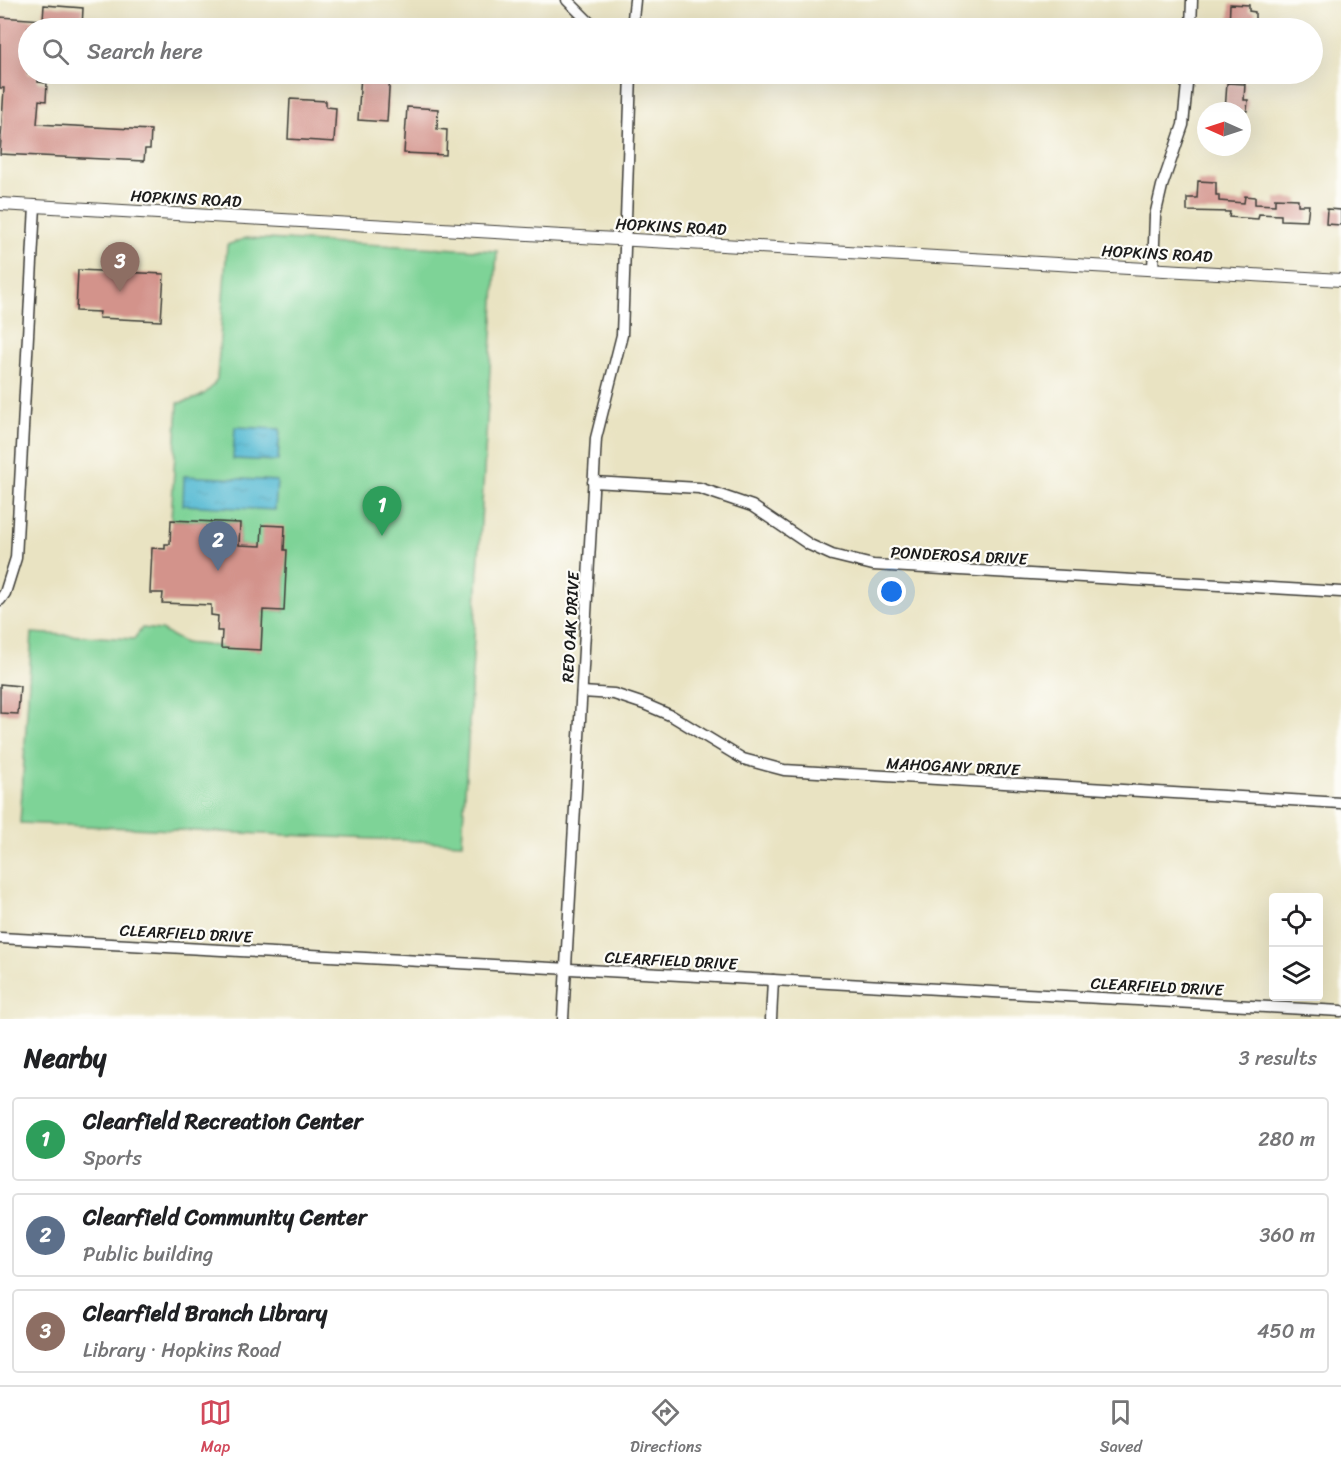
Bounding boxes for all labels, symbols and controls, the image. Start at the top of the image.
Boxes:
search box [18,18,1323,84]
text: Search here [87,32,203,71]
icon: search [39,35,72,68]
north arrow [1197,102,1251,156]
street label: HOPKINS ROAD [130,181,243,216]
street label: HOPKINS ROAD [615,209,728,244]
street label: HOPKINS ROAD [1101,236,1214,271]
pin: 3 [100,242,140,292]
pin: 1 [362,486,401,536]
pin: 2 [198,522,238,571]
street label: PONDEROSA DRIVE [890,537,1029,574]
street label: RED OAK DRIVE [553,570,588,683]
your location [877,577,906,606]
street label: MAHOGANY DRIVE [885,749,1022,785]
map controls [1269,893,1323,1001]
button: locate [1269,893,1323,947]
street label: CLEARFIELD DRIVE [119,916,254,952]
street label: CLEARFIELD DRIVE [604,943,739,979]
button: layers [1269,947,1323,1001]
street label: CLEARFIELD DRIVE [1090,969,1225,1005]
text: Nearby [24,1035,106,1081]
text: 3 results [1239,1041,1317,1076]
text: Clearfield Recreation Center [83,1102,363,1141]
text: 1 [41,1122,50,1157]
text: 280 m [1258,1122,1315,1157]
text: Sports [83,1141,142,1176]
text: Clearfield Community Center [83,1198,367,1237]
text: 2 [40,1218,51,1253]
text: 360 m [1259,1218,1315,1253]
text: Public building [83,1237,213,1272]
text: Clearfield Branch Library [83,1294,327,1333]
text: 3 [40,1314,51,1349]
text: 450 m [1257,1314,1315,1349]
text: Library · Hopkins Road [83,1333,280,1368]
tab: Map [199,1396,232,1461]
tab: Directions [630,1396,702,1461]
tab: Saved [1100,1396,1142,1461]

